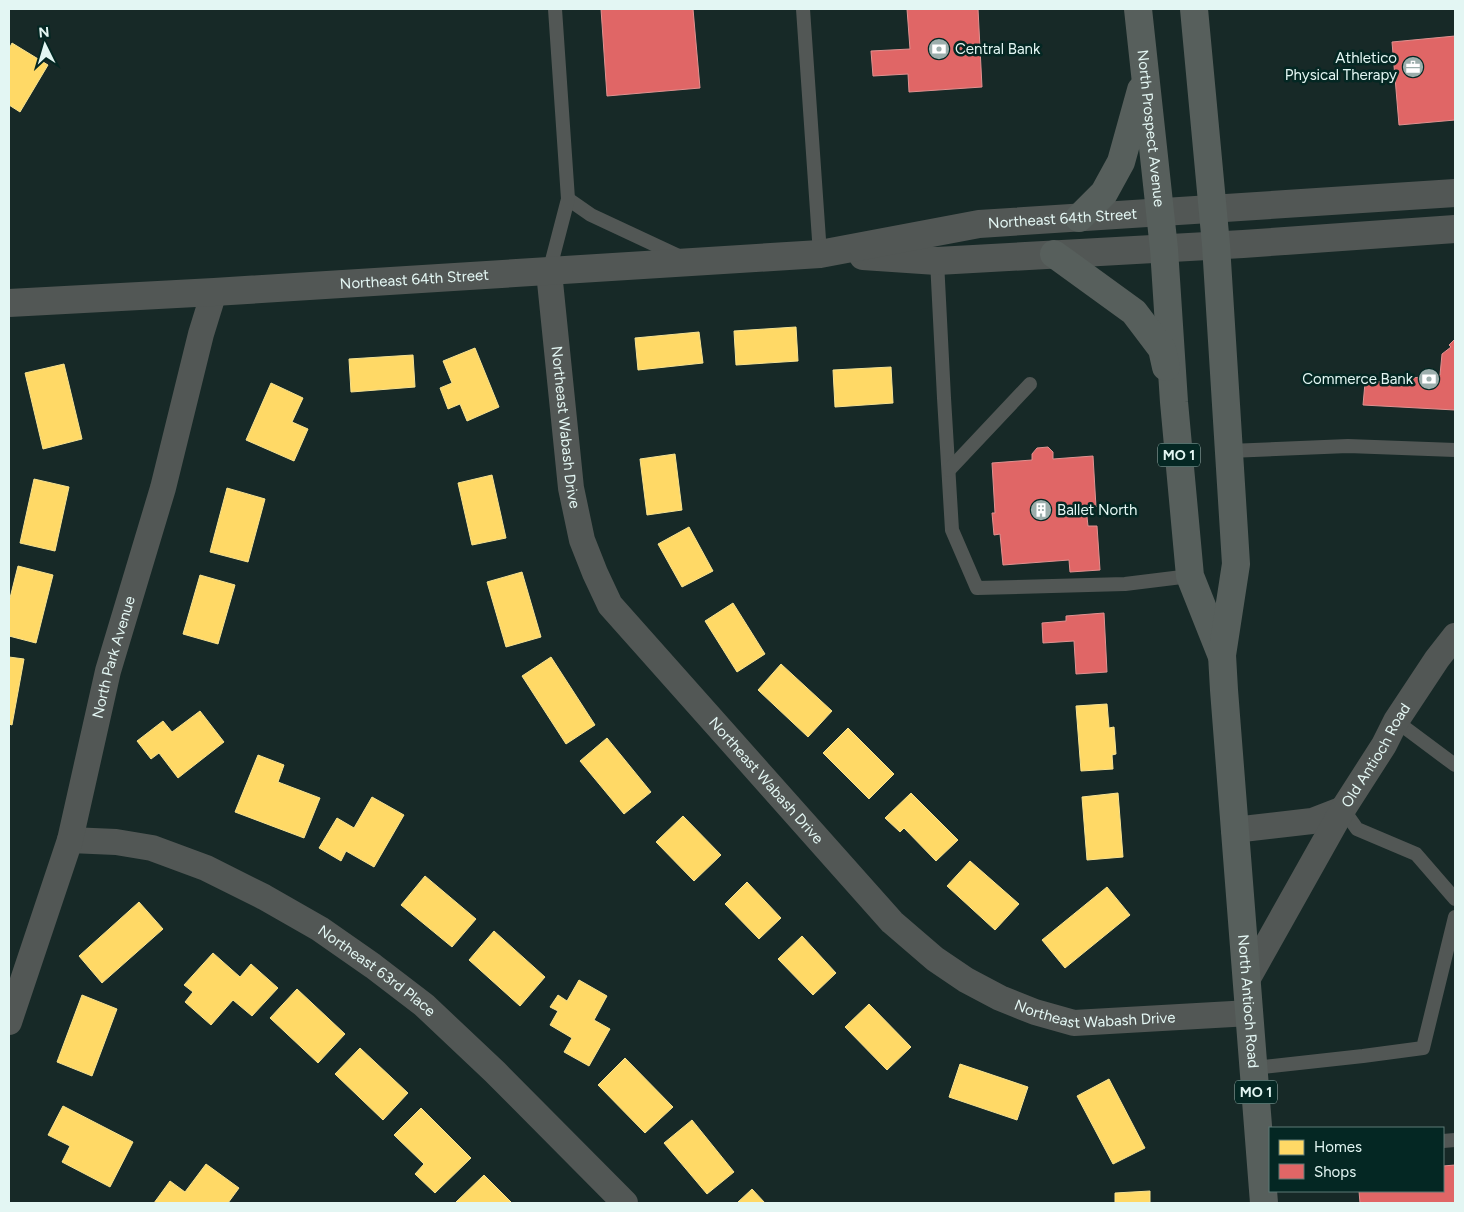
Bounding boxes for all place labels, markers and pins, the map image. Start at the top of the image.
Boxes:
bank icon: Central Bank [927,37,951,61]
place label: Central Bank [955,40,1041,58]
place label: Athletico Physical Therapy [1285,49,1397,84]
office icon: Athletico Physical Therapy [1401,55,1425,79]
bank icon: Commerce Bank [1417,367,1441,391]
place label: Commerce Bank [1302,370,1414,388]
building icon: Ballet North [1029,498,1053,522]
place label: Ballet North [1057,501,1137,519]

